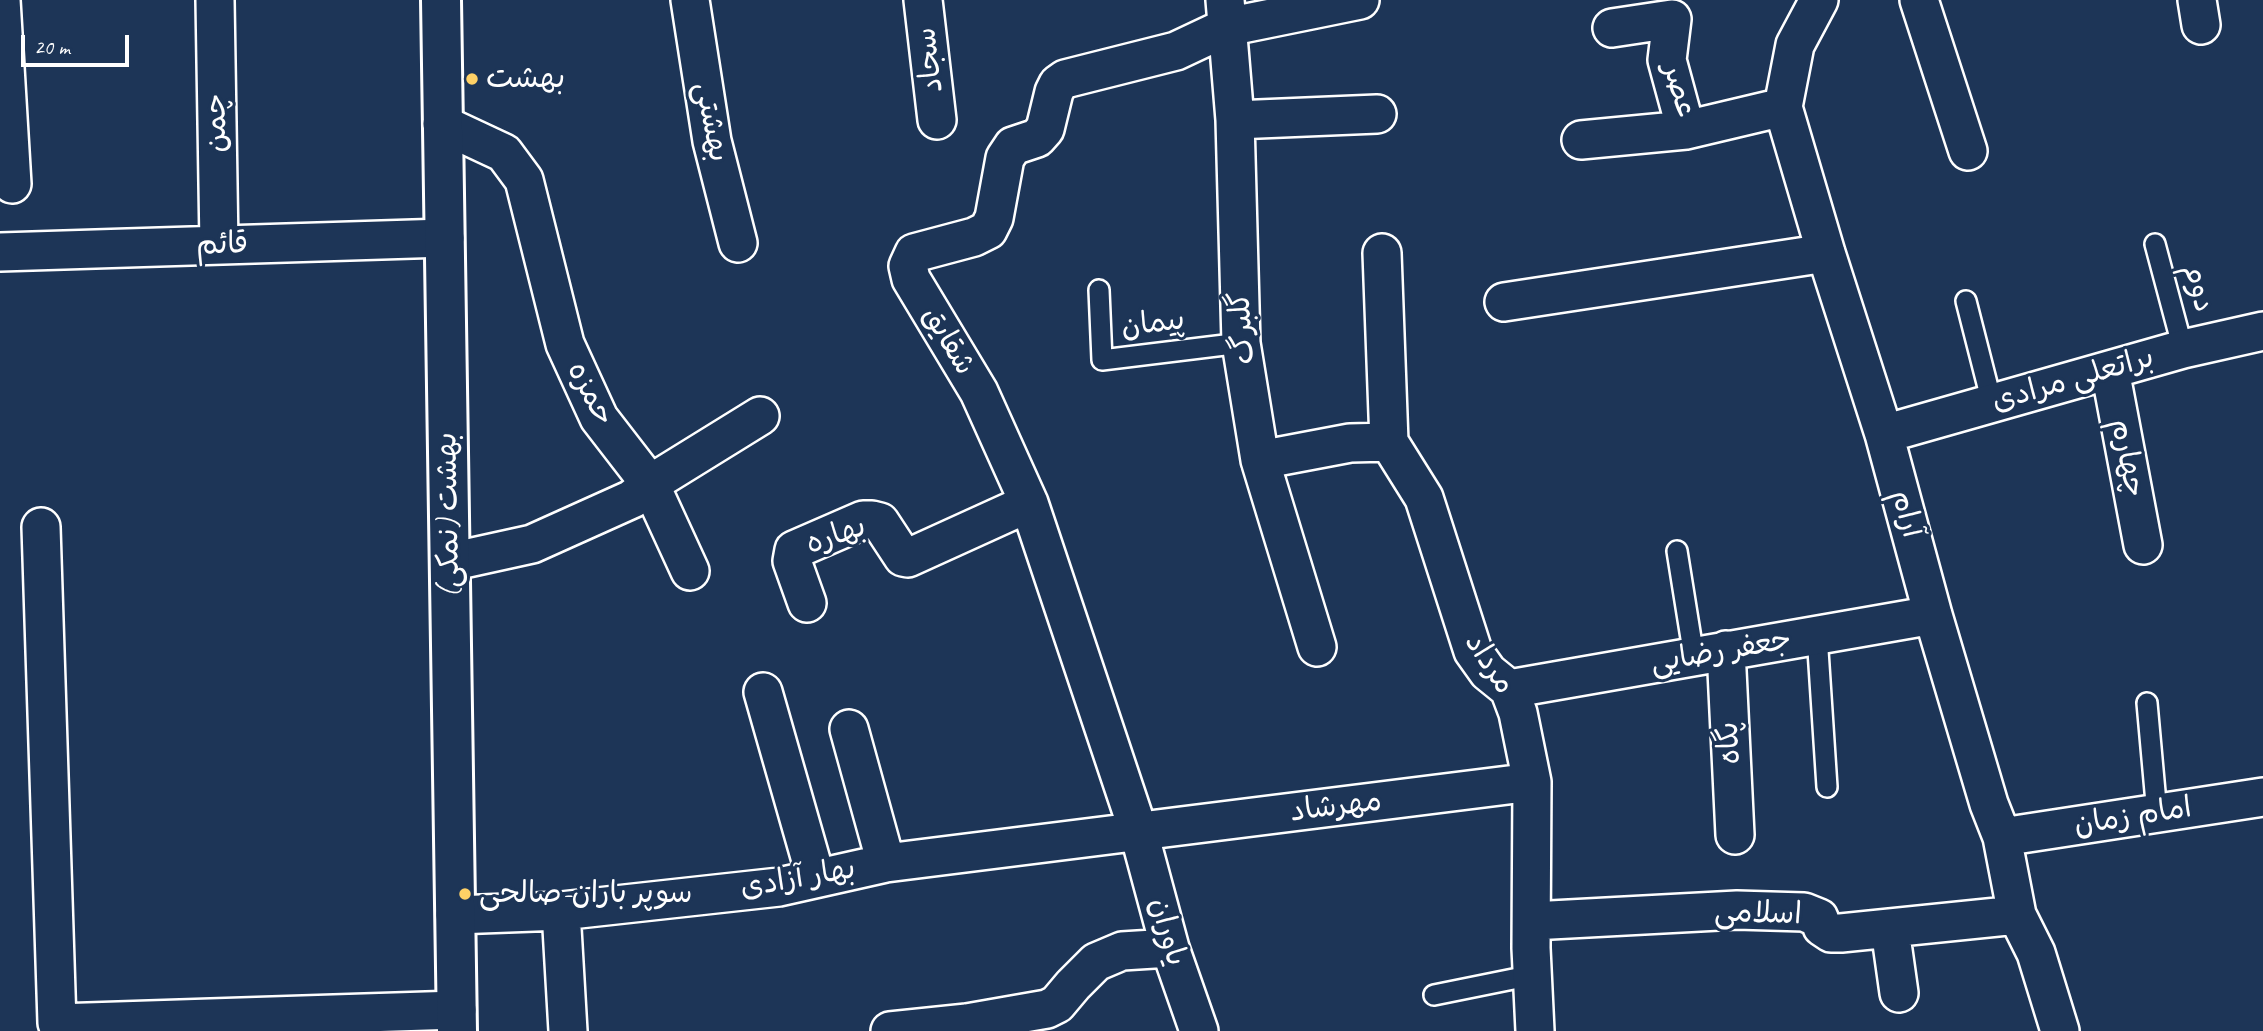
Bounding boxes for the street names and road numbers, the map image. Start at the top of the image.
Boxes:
street label: سجاد [908,25,952,95]
street label: عصر [1654,58,1704,122]
street label: بهشتی [686,79,736,165]
street label: چمن [198,93,236,153]
street label: قائم [195,226,249,264]
street label: دوم [2174,260,2222,316]
street label: گلبرگ [1223,291,1263,365]
street label: شقایق [914,300,982,382]
street label: پیمان [1119,302,1187,346]
street label: براتعلی مرادی [1988,340,2158,420]
street label: حمزه [558,356,622,432]
street label: چهارم [2102,416,2152,500]
street label: بهشت (نمکی) [430,432,468,598]
street label: آرام [1882,486,1930,542]
street label: بهاره [801,509,871,563]
street label: جعفر رضایی [1648,622,1794,682]
street label: مرداد [1456,627,1522,701]
street label: پگاه [1711,721,1749,765]
street label: مهرشاد [1288,784,1384,830]
street label: امام زمان [2072,790,2194,844]
street label: بهار آزادی [738,851,858,907]
street label: یاوران [1140,894,1194,970]
street label: اسلامی [1714,894,1802,934]

